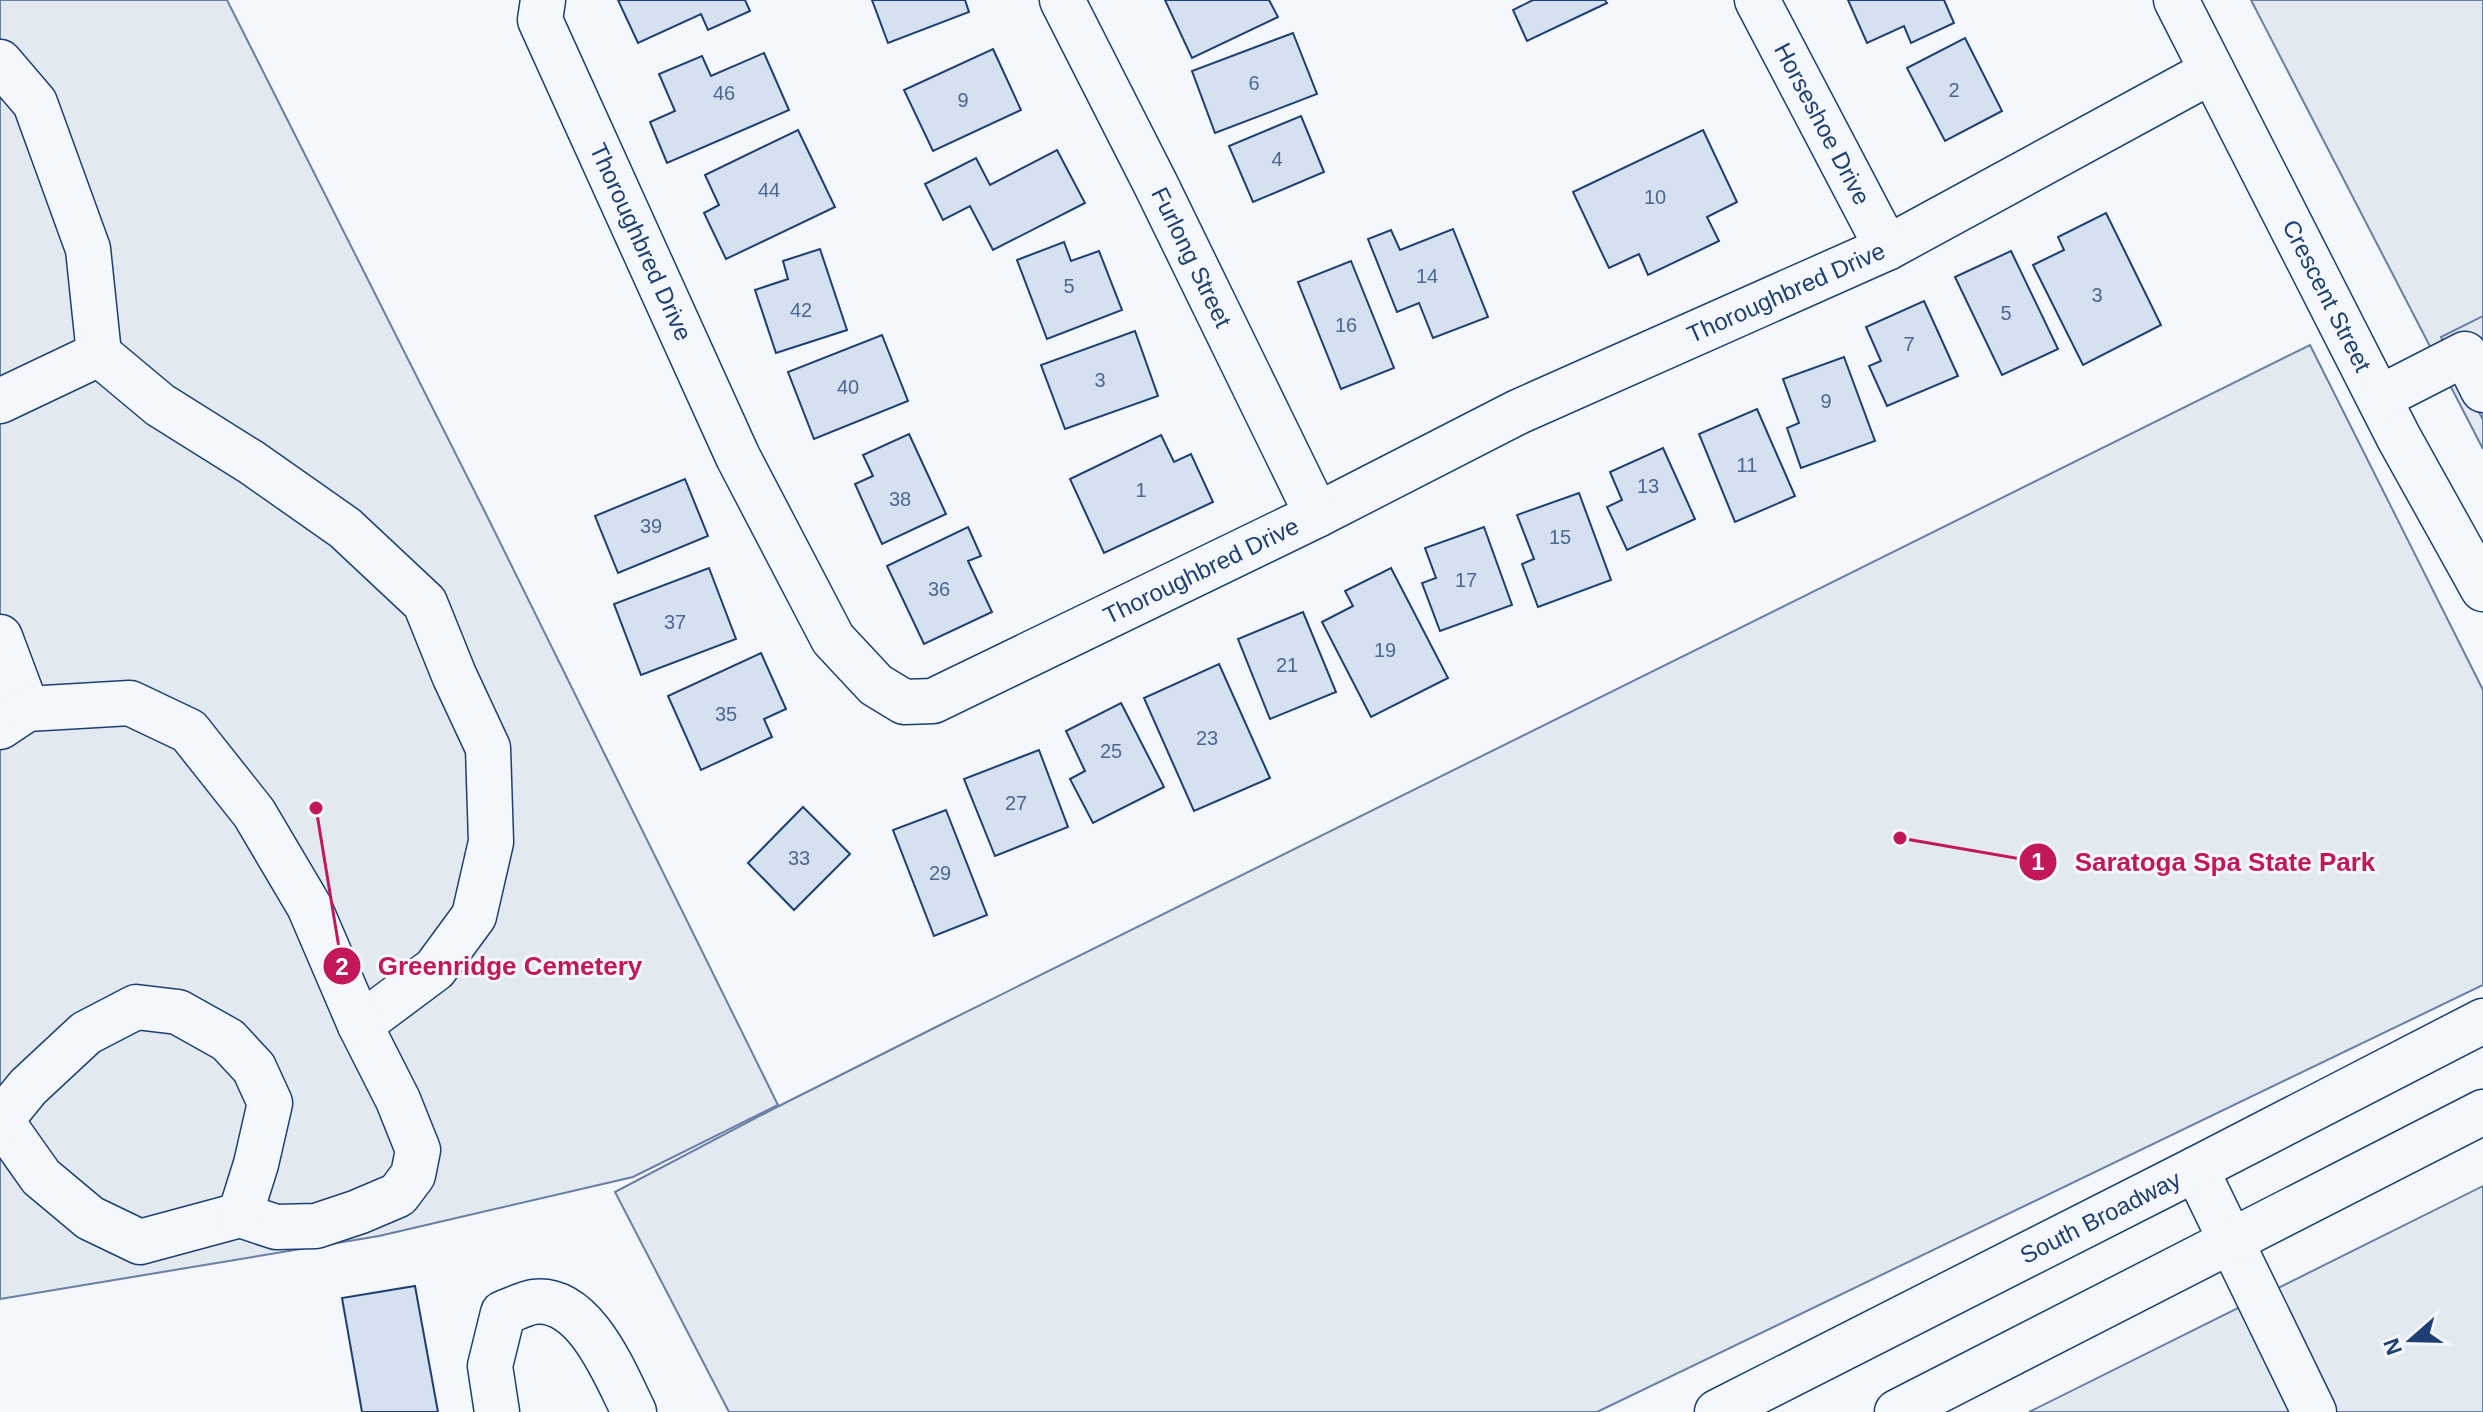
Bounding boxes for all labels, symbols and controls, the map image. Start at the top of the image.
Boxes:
street label: Horseshoe Drive [1769,38,1876,209]
house number: 6 [1248,72,1260,94]
house number: 2 [1948,79,1960,101]
house number: 46 [713,82,735,104]
house number: 9 [957,89,969,111]
street label: Thoroughbred Drive [585,139,697,345]
house number: 4 [1271,148,1283,170]
house number: 44 [758,179,780,201]
street label: Furlong Street [1146,183,1237,332]
house number: 10 [1644,186,1666,208]
street label: Crescent Street [2277,215,2377,376]
street label: Thoroughbred Drive [1683,237,1889,348]
house number: 14 [1416,265,1438,287]
house number: 5 [1063,275,1075,297]
house number: 3 [2091,284,2103,306]
house number: 42 [790,299,812,321]
house number: 5 [2000,302,2012,324]
house number: 16 [1335,314,1357,336]
house number: 7 [1903,333,1915,355]
house number: 3 [1094,369,1106,391]
house number: 40 [837,376,859,398]
house number: 9 [1820,390,1832,412]
house number: 11 [1737,454,1757,476]
house number: 13 [1637,475,1659,497]
house number: 1 [1135,479,1147,501]
house number: 38 [889,488,911,510]
street label: Thoroughbred Drive [1099,512,1303,629]
house number: 39 [640,515,662,537]
house number: 15 [1549,526,1571,548]
house number: 17 [1455,569,1477,591]
house number: 36 [928,578,950,600]
house number: 37 [664,611,686,633]
house number: 19 [1374,639,1396,661]
house number: 21 [1276,654,1298,676]
house number: 35 [715,703,737,725]
house number: 23 [1196,727,1218,749]
house number: 25 [1100,740,1122,762]
house number: 27 [1005,792,1027,814]
callout: Saratoga Spa State Park [2018,837,2391,887]
house number: 33 [788,847,810,869]
text: Saratoga Spa State Park [2075,847,2376,877]
text: 1 [2031,848,2045,875]
house number: 29 [929,862,951,884]
callout: Greenridge Cemetery [322,941,659,991]
text: Greenridge Cemetery [378,951,643,981]
text: 2 [335,953,349,980]
street label: South Broadway [2016,1165,2185,1269]
north arrow [2371,1300,2451,1380]
text: N [2378,1335,2407,1358]

